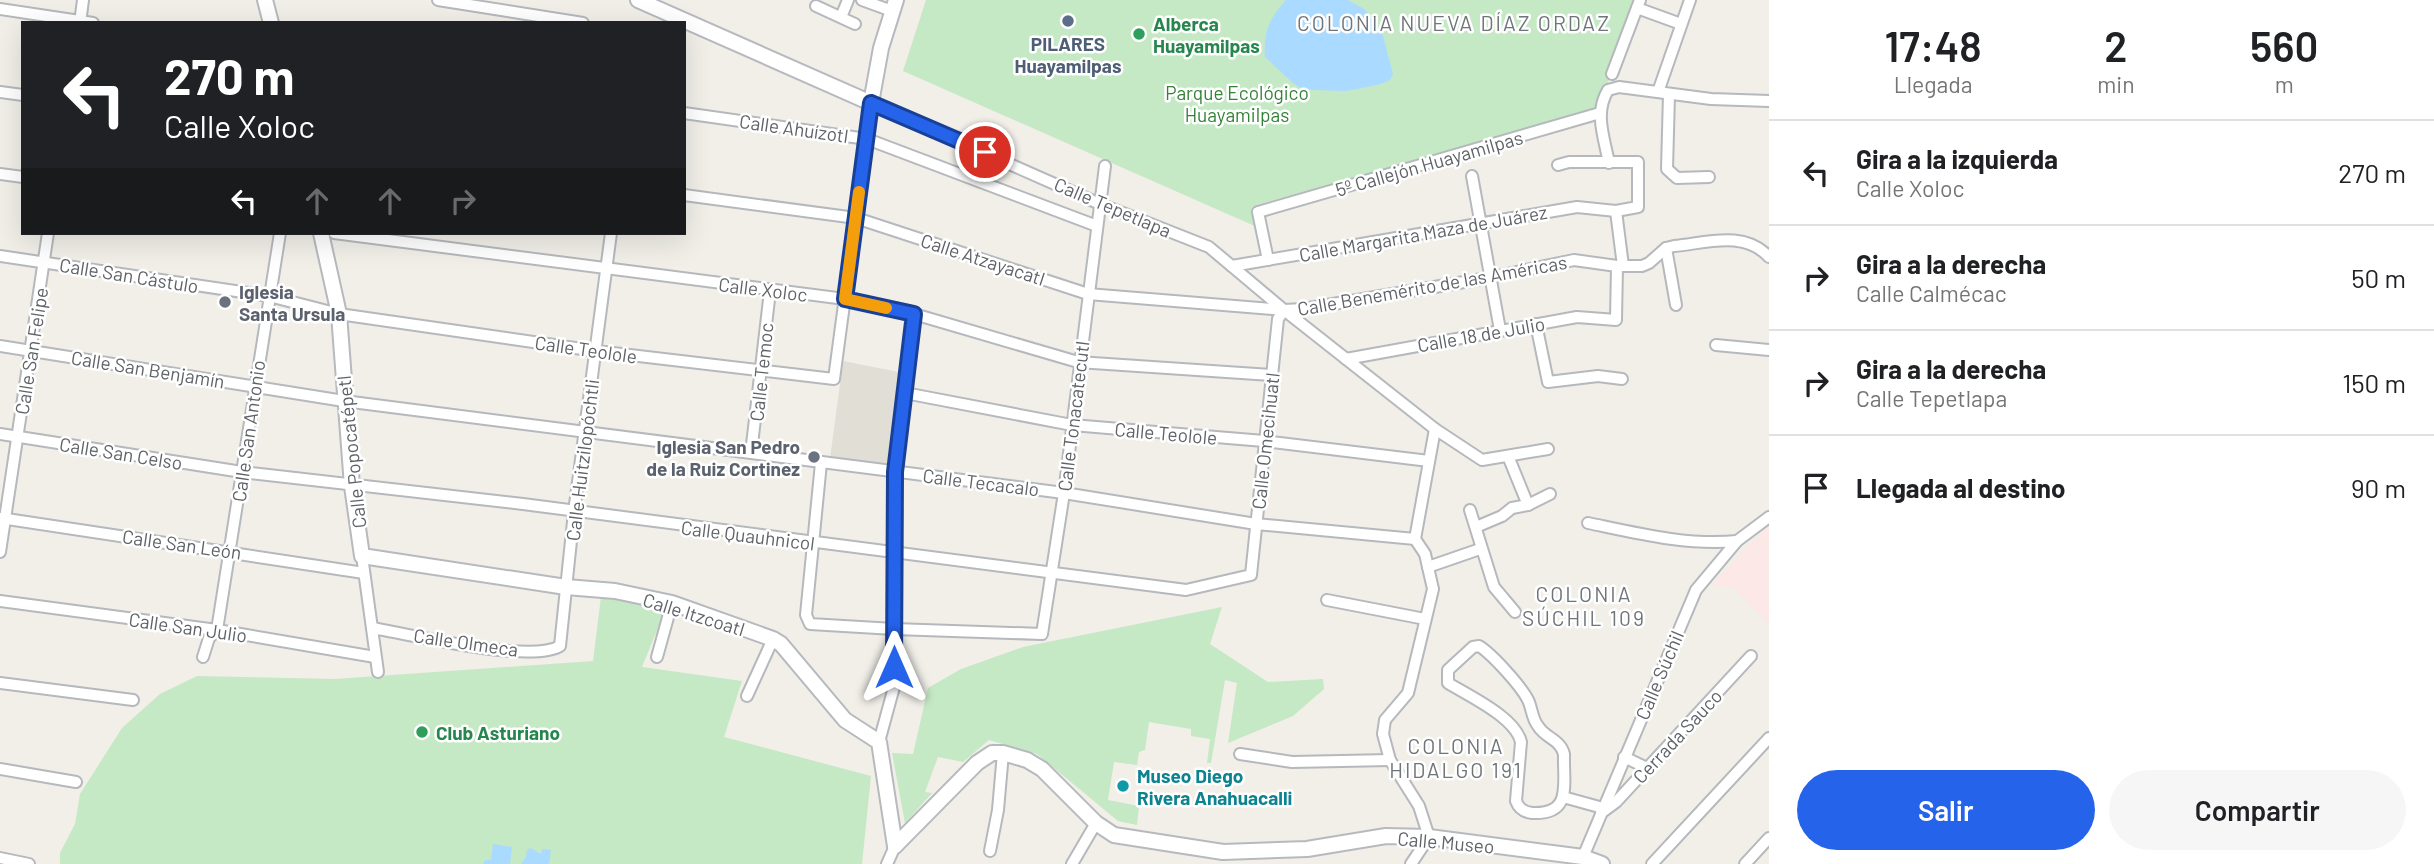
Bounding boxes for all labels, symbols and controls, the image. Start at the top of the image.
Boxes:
district label: COLONIA NUEVA DÍAZ ORDAZ [1297,10,1611,35]
place label: Alberca Huayamilpas [1153,12,1260,57]
marker: PILARES Huayamilpas [1060,13,1076,29]
text: 17:48 [1885,20,1982,70]
text: 2 [2104,20,2127,70]
text: 560 [2250,20,2318,70]
marker: Alberca Huayamilpas [1131,26,1147,42]
place label: PILARES Huayamilpas [1015,32,1121,77]
text: 270 m [164,46,294,105]
icon: left [49,49,140,140]
text: Llegada [1894,70,1973,98]
text: min [2097,70,2135,98]
text: m [2275,70,2294,98]
park label: Parque Ecológico Huayamilpas [1165,81,1309,126]
text: Calle Xoloc [164,106,315,144]
street label: Calle Ahuízotl [738,109,850,147]
pin [955,122,1015,182]
street label: 5º Callejón Huayamilpas [1333,125,1525,201]
icon: arrive [966,133,1004,171]
text: Gira a la izquierda [1856,143,2058,174]
icon: left [1797,154,1835,192]
text: 270 m [2338,157,2406,188]
street label: Calle Tepetlapa [1051,172,1175,242]
text: Calle Xoloc [1856,174,1964,202]
icon: left [225,182,263,220]
icon: ahead [298,182,336,220]
icon: ahead [371,182,409,220]
icon: right [444,182,482,220]
street label: Calle Margarita Maza de Juárez [1297,200,1549,266]
street label: Calle Atzayacatl [918,228,1048,290]
text: Gira a la derecha [1856,248,2046,279]
street label: Calle Benemérito de las Américas [1295,250,1569,320]
street label: Calle San Cástulo [58,253,200,297]
icon: right [1797,259,1835,297]
text: 50 m [2351,262,2406,293]
street label: Calle Xoloc [717,272,809,306]
text: Calle Calmécac [1856,279,2007,307]
place label: Iglesia Santa Ursula [239,280,345,325]
street label: Calle San Felipe [10,286,52,416]
marker: Iglesia Santa Ursula [217,294,233,310]
street label: Calle 18 de Julio [1415,311,1547,357]
street label: Calle Temoc [744,321,778,423]
street label: Calle Teolole [533,330,639,368]
street label: Calle Tonacatecutl [1052,340,1094,492]
street label: Calle San Benjamín [70,346,226,392]
text: Gira a la derecha [1856,353,2046,384]
street label: Calle San Antonio [227,359,269,503]
icon: right [1797,364,1835,402]
text: 150 m [2342,367,2406,398]
street label: Calle Omecihuatl [1246,371,1284,511]
street label: Calle Popocatépetl [332,374,370,530]
street label: Calle Huitzilopóchtli [561,378,603,542]
text: Calle Tepetlapa [1856,384,2007,412]
street label: Calle Teolole [1114,417,1218,449]
street label: Calle San Celso [58,432,184,474]
place label: Iglesia San Pedro de la Ruiz Cortinez [646,435,800,480]
marker: Iglesia San Pedro de la Ruiz Cortinez [806,449,822,465]
street label: Calle Tecacalo [921,463,1041,501]
icon: arrive [1797,469,1835,507]
text: Llegada al destino [1856,472,2065,503]
text: 90 m [2351,472,2406,503]
street label: Calle Quauhnicol [680,515,816,555]
street label: Calle San León [121,524,243,564]
district label: COLONIA SÚCHIL 109 [1522,581,1646,630]
street label: Calle Itzcoatl [640,588,748,640]
street label: Calle San Julio [127,607,249,647]
street label: Calle Olmeca [412,623,520,661]
street label: Calle Súchil [1630,627,1688,723]
position arrow [857,630,931,704]
street label: Cerrada Sauco [1628,684,1726,788]
place label: Club Asturiano [436,721,560,744]
marker: Club Asturiano [414,724,430,740]
district label: COLONIA HIDALGO 191 [1389,733,1523,782]
place label: Museo Diego Rivera Anahuacalli [1137,764,1292,809]
button: Salir [1797,770,2095,850]
button: Compartir [2109,770,2406,850]
marker: Museo Diego Rivera Anahuacalli [1115,778,1131,794]
street label: Calle Museo [1397,826,1495,858]

